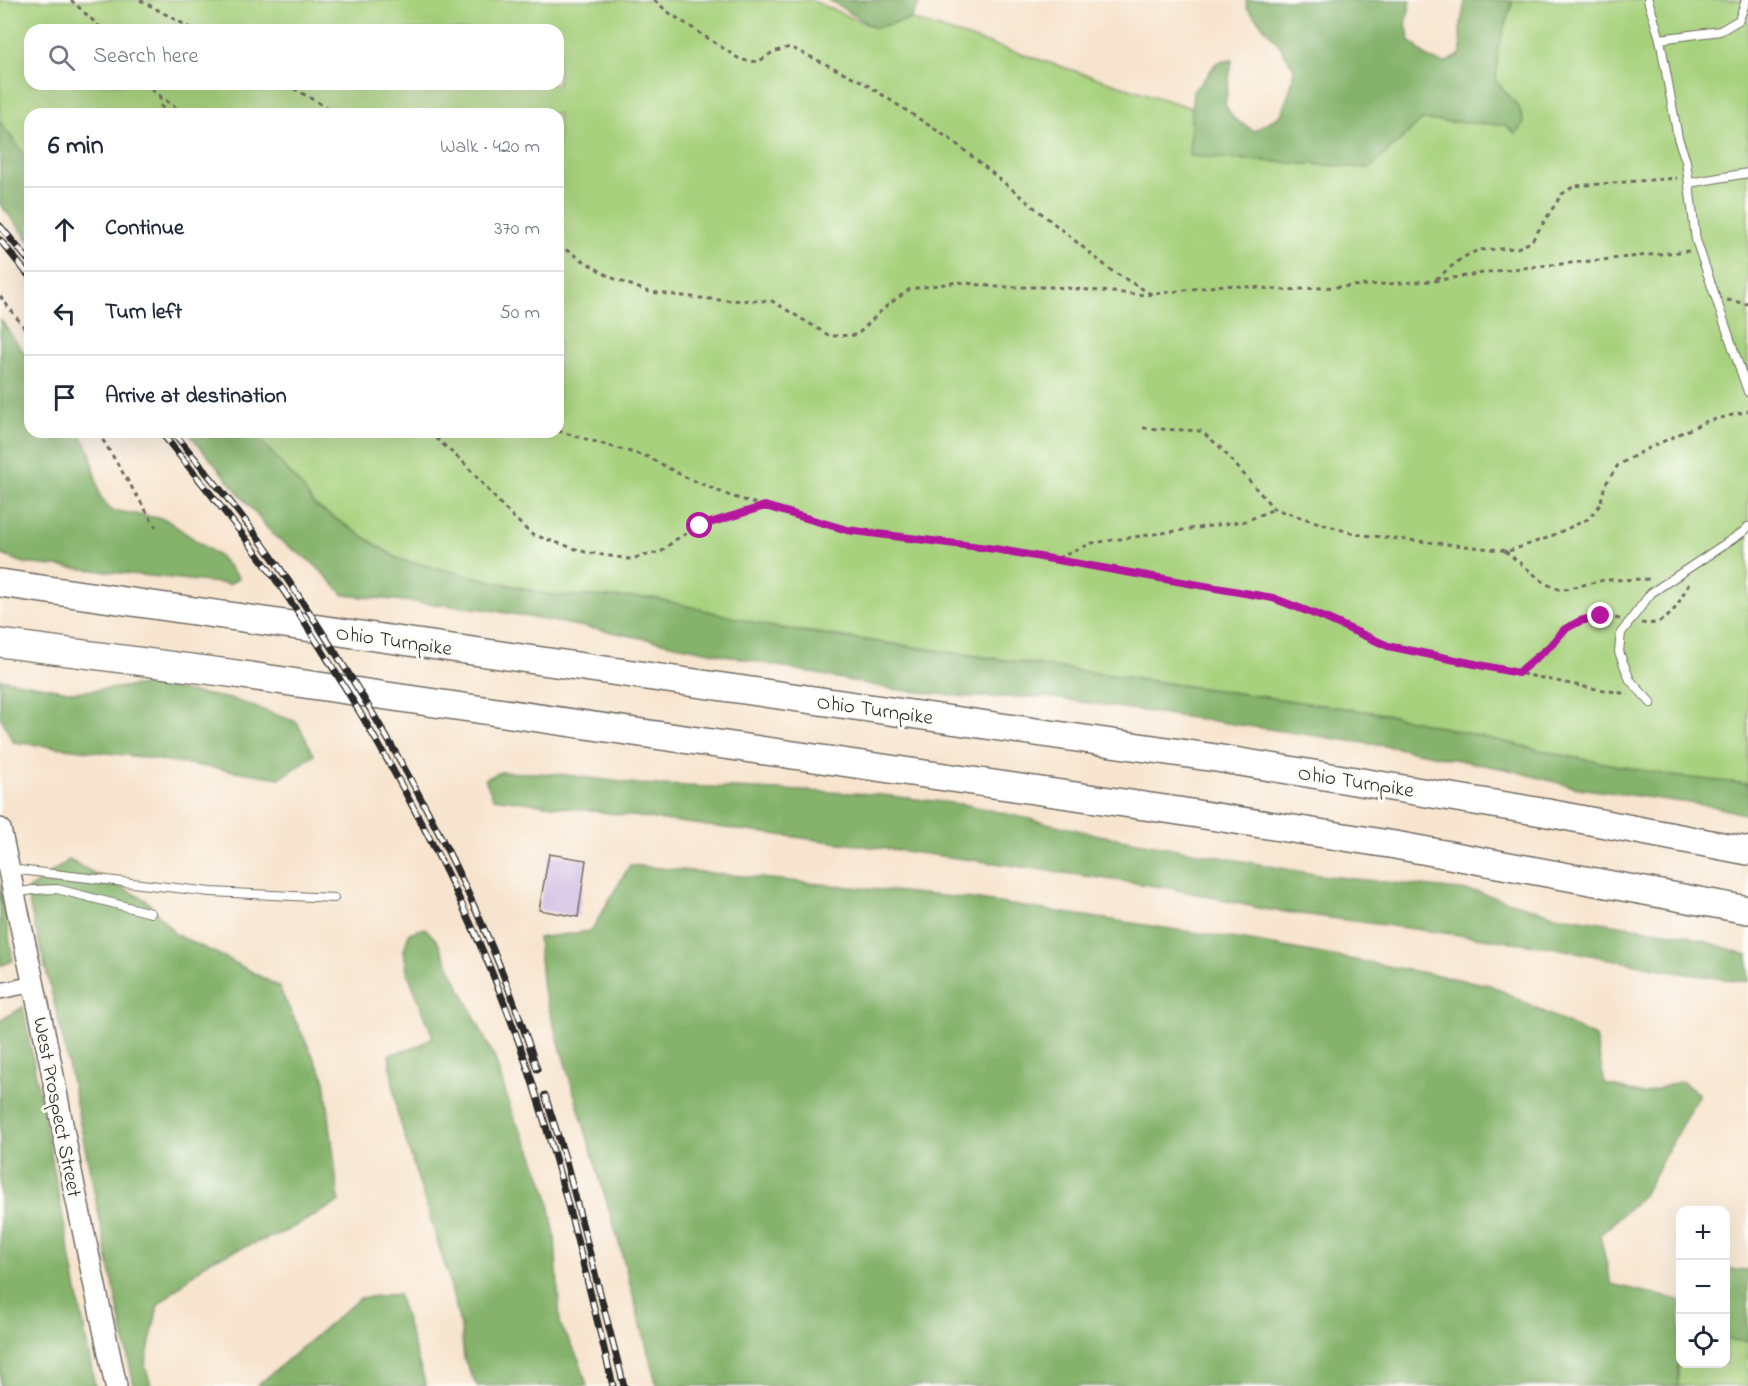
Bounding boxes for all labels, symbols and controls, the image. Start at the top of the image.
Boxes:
search box [24,24,564,90]
icon: search [45,41,78,74]
text: Search here [93,41,198,73]
text: 6 min [48,128,104,166]
text: Walk · 420 m [440,133,540,162]
icon: ahead [48,213,81,246]
text: Continue [105,213,184,245]
text: 370 m [494,215,540,244]
icon: left [48,297,81,330]
text: Turn left [105,297,182,329]
text: 50 m [499,299,540,328]
icon: arrive [48,381,81,414]
text: Arrive at destination [105,381,287,413]
route start [686,512,712,538]
route end [1587,602,1613,628]
street label: Ohio Turnpike [334,619,454,665]
street label: Ohio Turnpike [815,688,935,734]
street label: Ohio Turnpike [1295,759,1416,807]
street label: West Prospect Street [24,1015,88,1200]
map controls [1676,1206,1730,1368]
button: + [1676,1206,1730,1260]
button: − [1676,1260,1730,1314]
button: locate [1676,1314,1730,1368]

